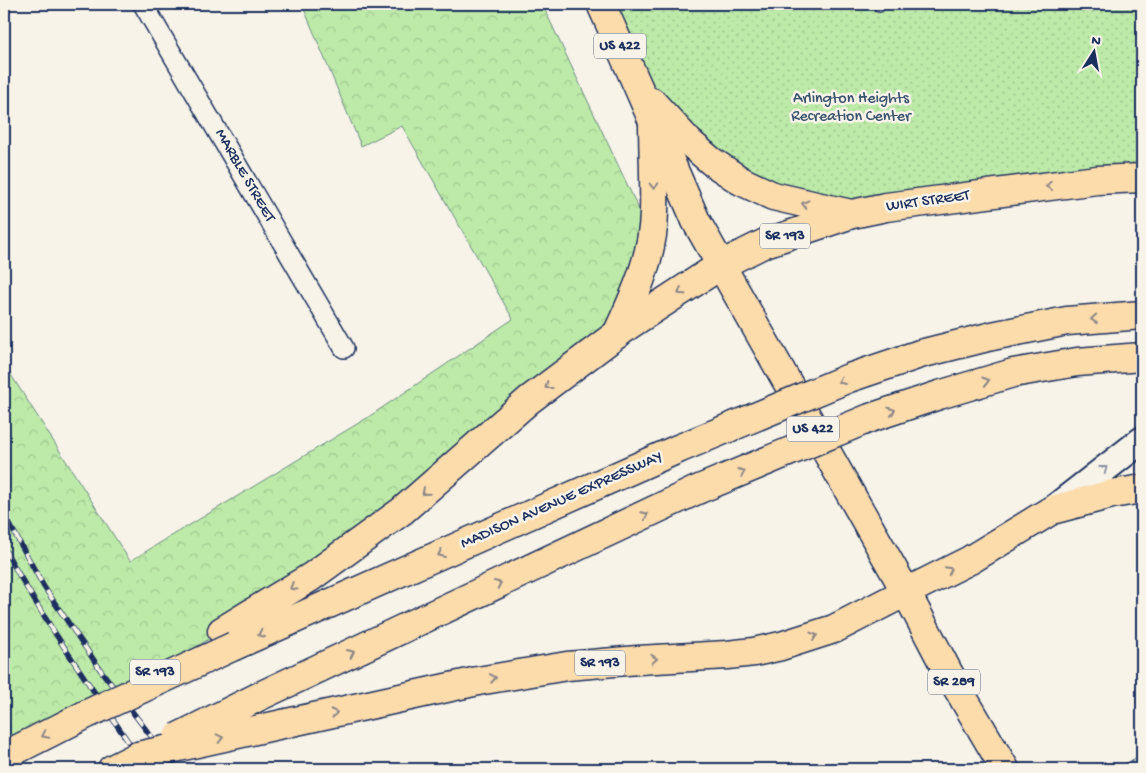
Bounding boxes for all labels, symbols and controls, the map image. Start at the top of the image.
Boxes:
north arrow [1068,28,1118,78]
text: N [1090,32,1102,51]
road number: US 422 [594,34,646,58]
park label: Arlington Heights Recreation Center [791,90,912,127]
street label: MARBLE STREET [210,126,279,227]
one-way arrow [1045,180,1053,191]
one-way arrow [649,182,659,190]
street label: WIRT STREET [885,187,972,217]
one-way arrow [800,199,809,210]
road number: SR 193 [760,224,810,248]
one-way arrow [677,286,686,295]
one-way arrow [1089,313,1097,324]
one-way arrow [837,375,846,385]
one-way arrow [981,376,990,386]
one-way arrow [544,380,554,389]
one-way arrow [888,407,896,417]
road number: US 422 [787,416,839,442]
street label: MADISON AVENUE EXPRESSWAY [458,448,666,554]
one-way arrow [737,467,746,478]
one-way arrow [1098,467,1107,475]
one-way arrow [421,486,430,495]
one-way arrow [640,510,649,521]
one-way arrow [437,548,446,559]
one-way arrow [944,566,953,576]
one-way arrow [493,579,502,590]
one-way arrow [290,581,299,591]
one-way arrow [257,628,266,639]
one-way arrow [810,632,818,642]
one-way arrow [346,649,355,659]
road number: SR 193 [575,650,625,676]
one-way arrow [651,654,659,664]
road number: SR 193 [130,660,180,684]
road number: SR 289 [928,670,980,694]
one-way arrow [489,674,498,684]
one-way arrow [330,708,339,718]
one-way arrow [42,729,51,739]
one-way arrow [216,733,224,744]

